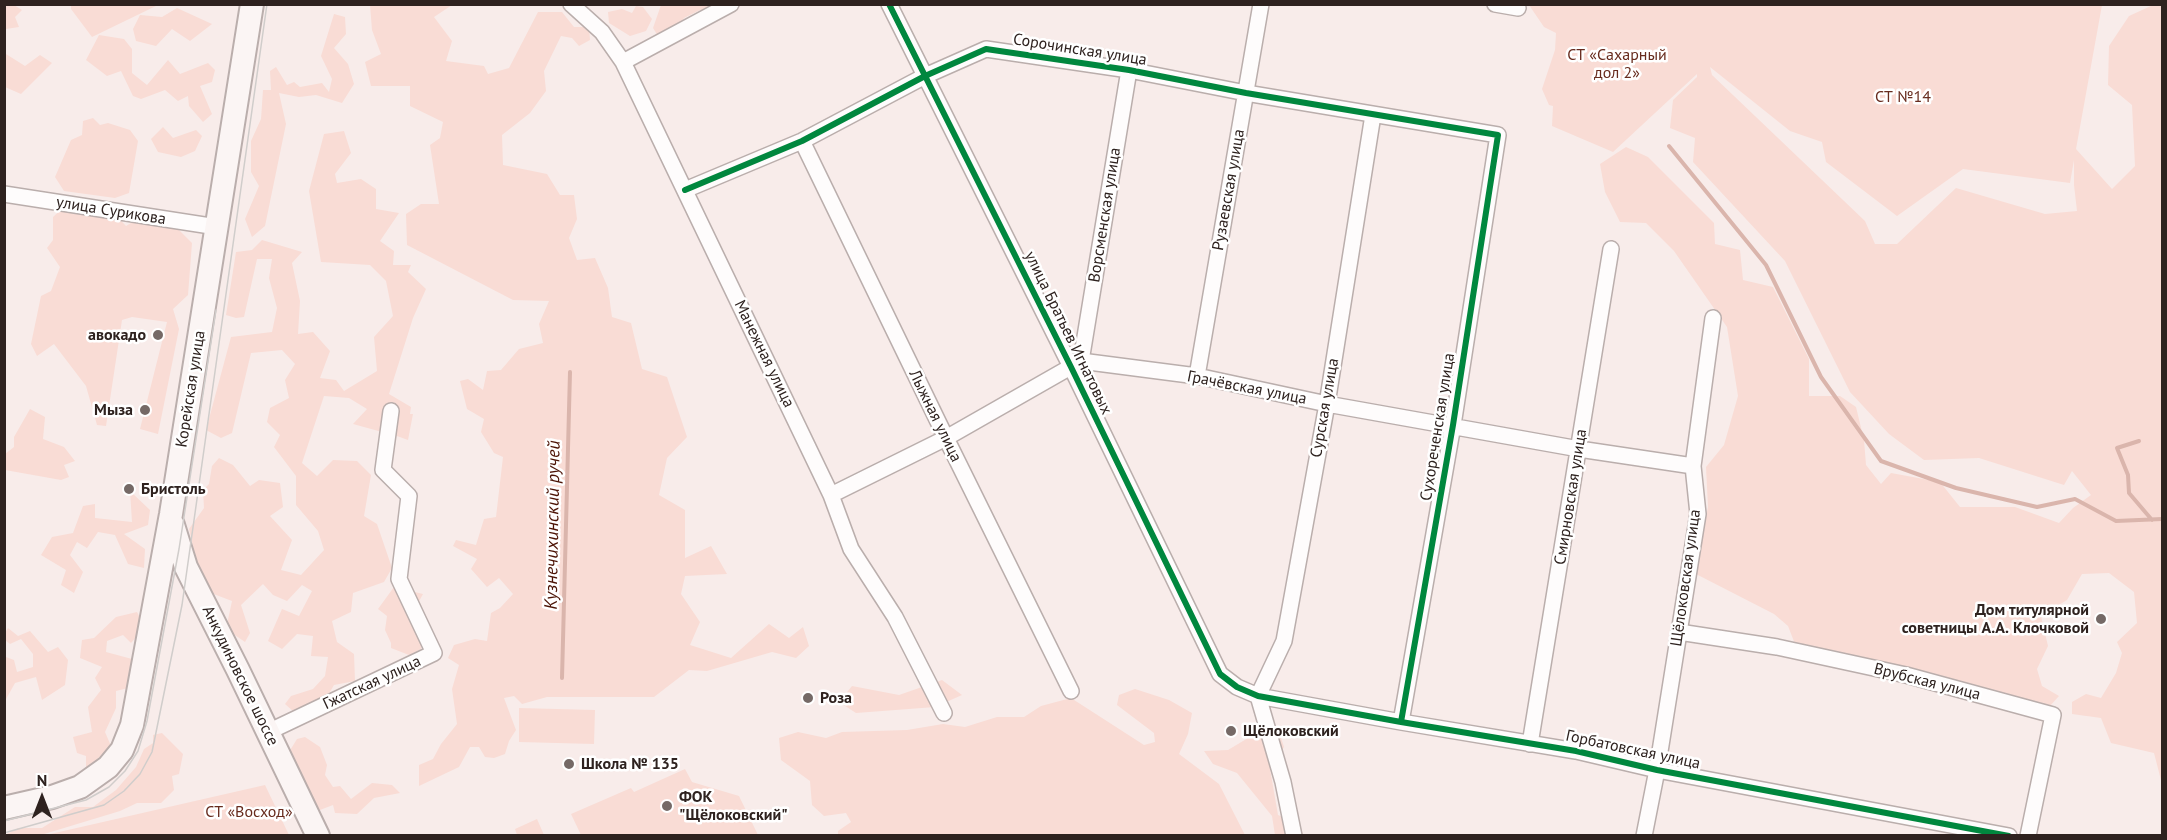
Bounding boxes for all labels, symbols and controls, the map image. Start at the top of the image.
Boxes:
street label: Сорочинская улица [1012,30,1148,70]
park label: СТ «Сахарный дол 2» [1567,45,1667,83]
park label: СТ №14 [1875,87,1931,107]
street label: Рузаевская улица [1209,128,1249,252]
street label: Ворсменская улица [1085,146,1125,284]
street label: улица Сурикова [55,193,167,229]
street label: улица Братьев Игнатовых [1020,248,1116,418]
street label: Манежная улица [730,297,798,411]
place label: авокадо [88,325,146,345]
marker: авокадо [151,328,165,342]
street label: Корейская улица [172,329,210,449]
street label: Сухореченская улица [1417,352,1459,502]
street label: Сурская улица [1307,357,1343,459]
street label: Лыжная улица [904,367,966,465]
street label: Грачёвская улица [1186,367,1308,409]
place label: Мыза [94,400,133,420]
marker: Мыза [138,403,152,417]
street label: Смирновская улица [1551,428,1591,566]
water label: Кузнечихинский ручей [541,440,565,610]
place label: Бристоль [141,479,206,499]
marker: Бристоль [122,482,136,496]
street label: Щёлоковская улица [1667,508,1705,648]
place label: Дом титулярной советницы А.А. Клочковой [1902,600,2089,638]
street label: Анкудиновское шоссе [198,603,282,749]
marker: Дом титулярной советницы А.А. Клочковой [2094,612,2108,626]
street label: Гжатская улица [320,652,424,714]
street label: Врубская улица [1872,659,1982,705]
place label: Роза [820,688,852,708]
marker: Роза [801,691,815,705]
place label: Щёлоковский [1243,721,1339,741]
marker: Щёлоковский [1224,724,1238,738]
street label: Горбатовская улица [1564,726,1702,774]
place label: Школа № 135 [581,754,679,774]
marker: Школа № 135 [562,757,576,771]
north arrow [12,768,72,828]
text: N [37,770,47,790]
place label: ФОК "Щёлоковский" [679,787,788,825]
marker: ФОК "Щёлоковский" [660,799,674,813]
park label: СТ «Восход» [205,802,293,822]

